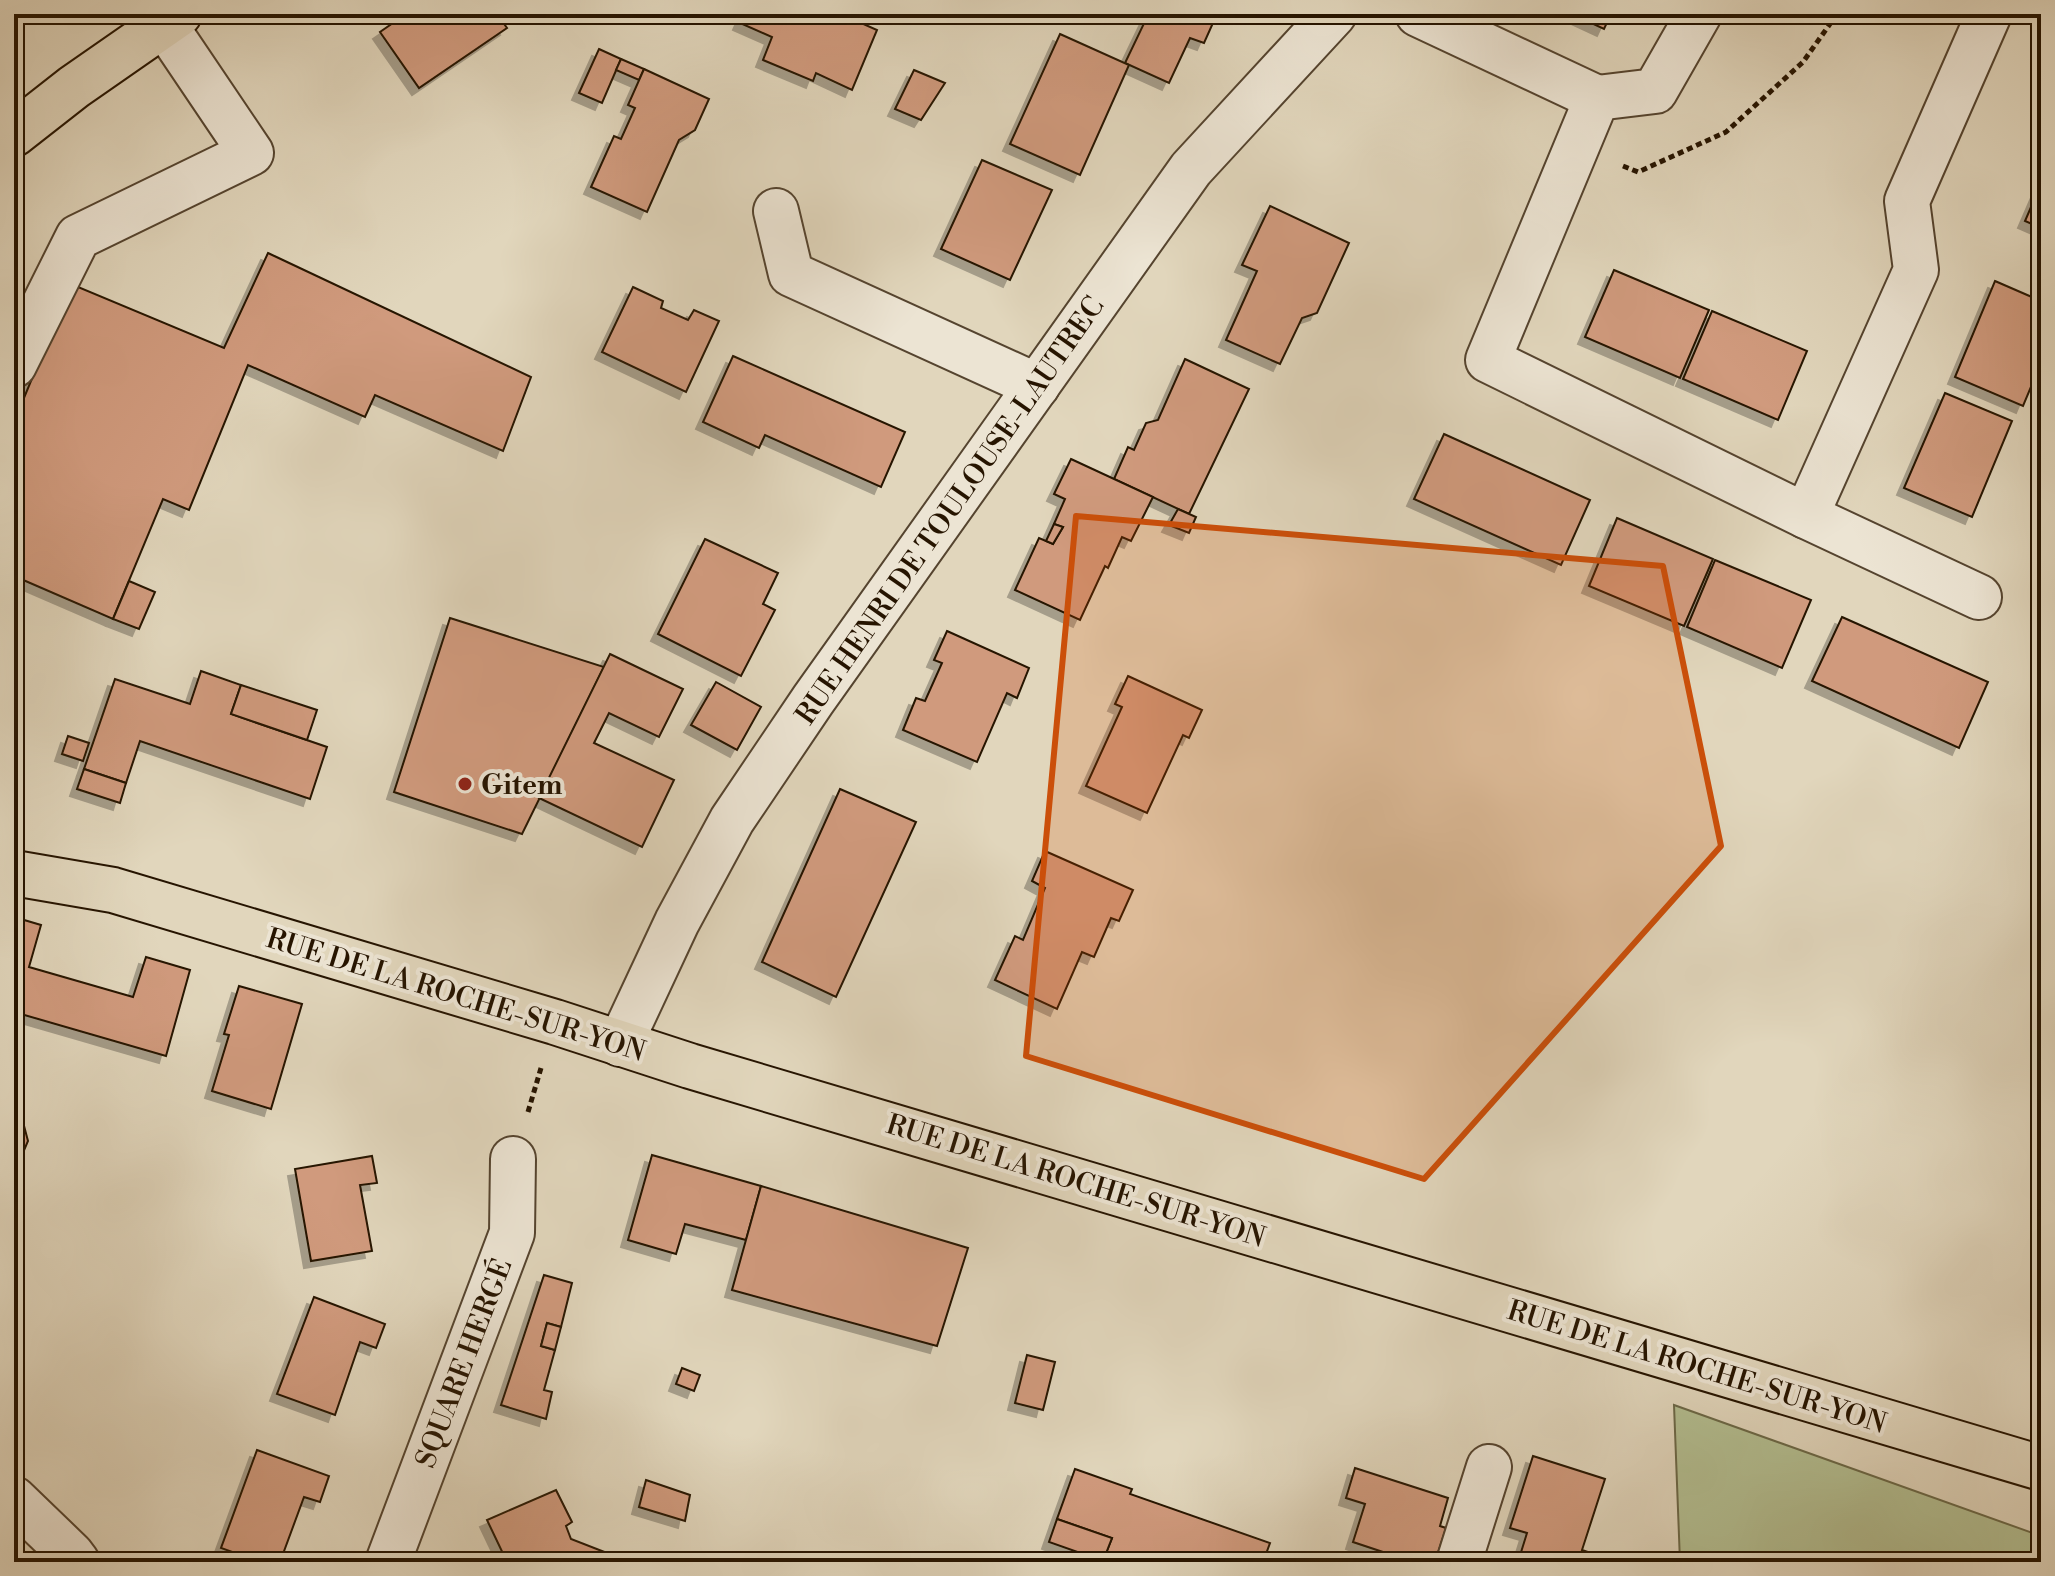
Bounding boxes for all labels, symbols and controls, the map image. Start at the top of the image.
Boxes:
street label: RUE HENRI DE TOULOUSE-LAUTREC [788,290,1112,732]
place label: Gitem [481,768,563,803]
marker: Gitem [456,775,474,793]
street label: RUE DE LA ROCHE-SUR-YON [262,921,650,1070]
street label: RUE DE LA ROCHE-SUR-YON [882,1107,1270,1256]
street label: SQUARE HERGÉ [407,1253,520,1473]
street label: RUE DE LA ROCHE-SUR-YON [1503,1293,1891,1442]

